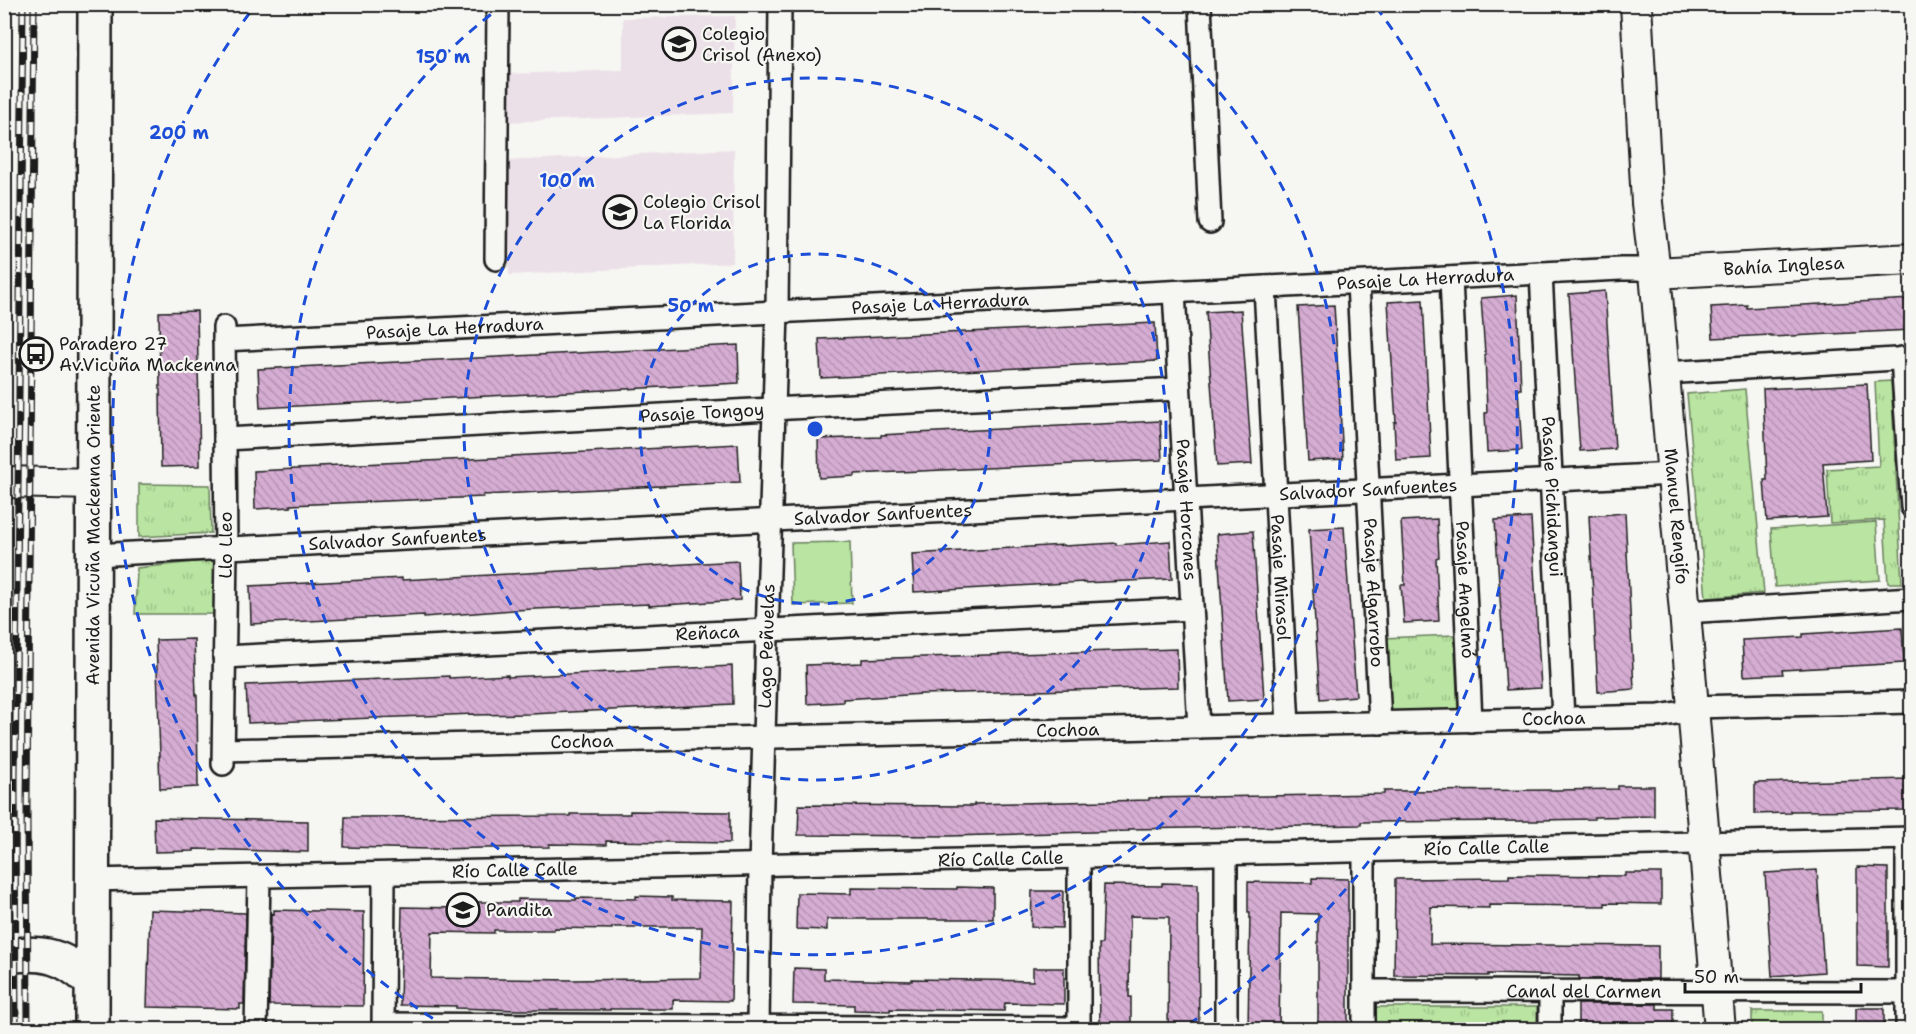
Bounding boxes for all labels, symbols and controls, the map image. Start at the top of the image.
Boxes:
place label: Colegio Crisol (Anexo) [702,22,822,67]
school or university icon: Colegio Crisol (Anexo) [661,26,697,62]
text: 150 m [416,45,471,69]
text: 200 m [149,121,210,145]
text: 100 m [539,169,595,193]
place label: Colegio Crisol La Florida [643,190,761,235]
school or university icon: Colegio Crisol La Florida [602,194,638,230]
street label: Bahía Inglesa [1723,251,1845,281]
street label: Pasaje La Herradura [1336,262,1515,295]
street label: Pasaje La Herradura [851,287,1029,320]
text: 50 m [668,294,715,318]
street label: Pasaje La Herradura [365,312,544,345]
place label: Paradero 27 Av.Vicuña Mackenna [59,332,236,377]
bus stop icon: Paradero 27 Av.Vicuña Mackenna [18,336,54,372]
street label: Avenida Vicuña Mackenna Oriente [81,384,106,686]
street label: Pasaje Tongoy [640,397,765,428]
street label: Pasaje Pichidangui [1536,416,1568,578]
centre of rings [805,419,825,439]
street label: Pasaje Horcones [1170,438,1203,581]
street label: Manuel Rengifo [1659,447,1695,585]
street label: Salvador Sanfuentes [1279,473,1458,506]
street label: Salvador Sanfuentes [793,498,973,531]
street label: Llo Lleo [214,511,238,579]
street label: Pasaje Mirasol [1265,514,1296,642]
street label: Pasaje Algarrobo [1358,517,1389,668]
street label: Pasaje Angelmó [1450,520,1480,659]
street label: Salvador Sanfuentes [308,523,487,556]
street label: Lago Peñuelas [753,583,781,709]
street label: Reñaca [675,619,740,647]
street label: Cochoa [1522,706,1586,731]
street label: Cochoa [1036,717,1100,743]
street label: Cochoa [550,729,614,754]
street label: Río Calle Calle [1423,834,1550,861]
street label: Río Calle Calle [938,846,1064,872]
street label: Río Calle Calle [452,857,578,884]
school or university icon: Pandita [445,892,481,928]
place label: Pandita [486,898,553,922]
scale bar [1685,956,1860,994]
text: 50 m [1694,965,1739,989]
street label: Canal del Carmen [1507,979,1661,1004]

